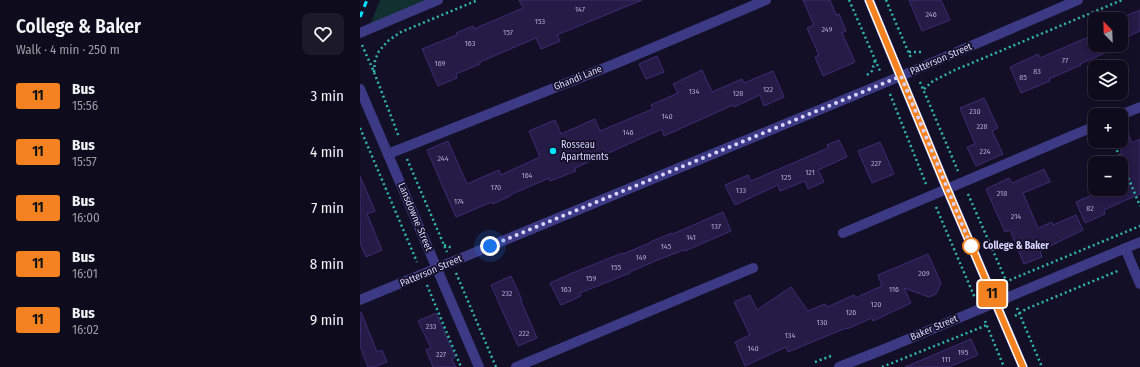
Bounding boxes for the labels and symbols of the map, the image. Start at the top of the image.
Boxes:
house number: 147 [575,5,586,14]
house number: 246 [925,10,937,19]
north arrow [1088,12,1128,52]
house number: 153 [535,17,546,26]
house number: 249 [822,25,833,34]
house number: 157 [503,28,514,37]
house number: 163 [465,39,476,48]
street label: Patterson Street [908,40,974,77]
house number: 77 [1062,56,1069,65]
house number: 169 [435,59,446,68]
street label: Ghandi Lane [552,63,604,93]
house number: 83 [1033,67,1041,76]
house number: 85 [1019,73,1027,82]
house number: 122 [763,85,774,94]
house number: 134 [689,87,699,96]
house number: 128 [733,89,743,98]
house number: 230 [969,107,981,116]
house number: 140 [661,112,673,121]
house number: 228 [976,122,988,131]
house number: 146 [623,128,634,137]
place label: Rosseau Apartments [561,139,609,163]
marker: Rosseau Apartments [548,146,558,156]
house number: 224 [980,147,991,156]
house number: 244 [437,154,449,163]
house number: 227 [871,159,882,168]
house number: 121 [805,168,815,177]
house number: 164 [522,171,533,180]
house number: 125 [781,173,791,182]
street label: Lansdowne Street [395,181,435,254]
house number: 170 [491,183,501,192]
house number: 133 [736,186,747,195]
house number: 218 [997,189,1007,198]
house number: 174 [454,197,464,206]
house number: 82 [1086,204,1094,213]
house number: 214 [1011,212,1021,221]
house number: 137 [711,222,722,231]
house number: 141 [686,233,696,242]
your location [480,236,500,256]
marker: College & Baker [962,237,980,255]
place label: College & Baker [983,240,1049,252]
house number: 145 [661,242,672,251]
street label: Patterson Street [398,252,464,289]
house number: 149 [636,253,646,262]
house number: 155 [611,263,622,272]
house number: 209 [918,269,930,278]
house number: 159 [586,274,596,283]
line badge: 11 [974,281,1010,307]
house number: 163 [561,285,572,294]
house number: 116 [889,285,899,294]
house number: 232 [502,289,513,298]
house number: 120 [871,300,881,309]
house number: 126 [846,308,856,317]
street label: Baker Street [908,312,960,343]
house number: 130 [817,318,827,327]
house number: 233 [426,322,437,331]
house number: 222 [519,329,530,338]
house number: 134 [785,331,795,340]
house number: 140 [747,344,759,353]
house number: 195 [958,348,969,357]
house number: 227 [436,350,447,359]
house number: 111 [941,355,951,364]

